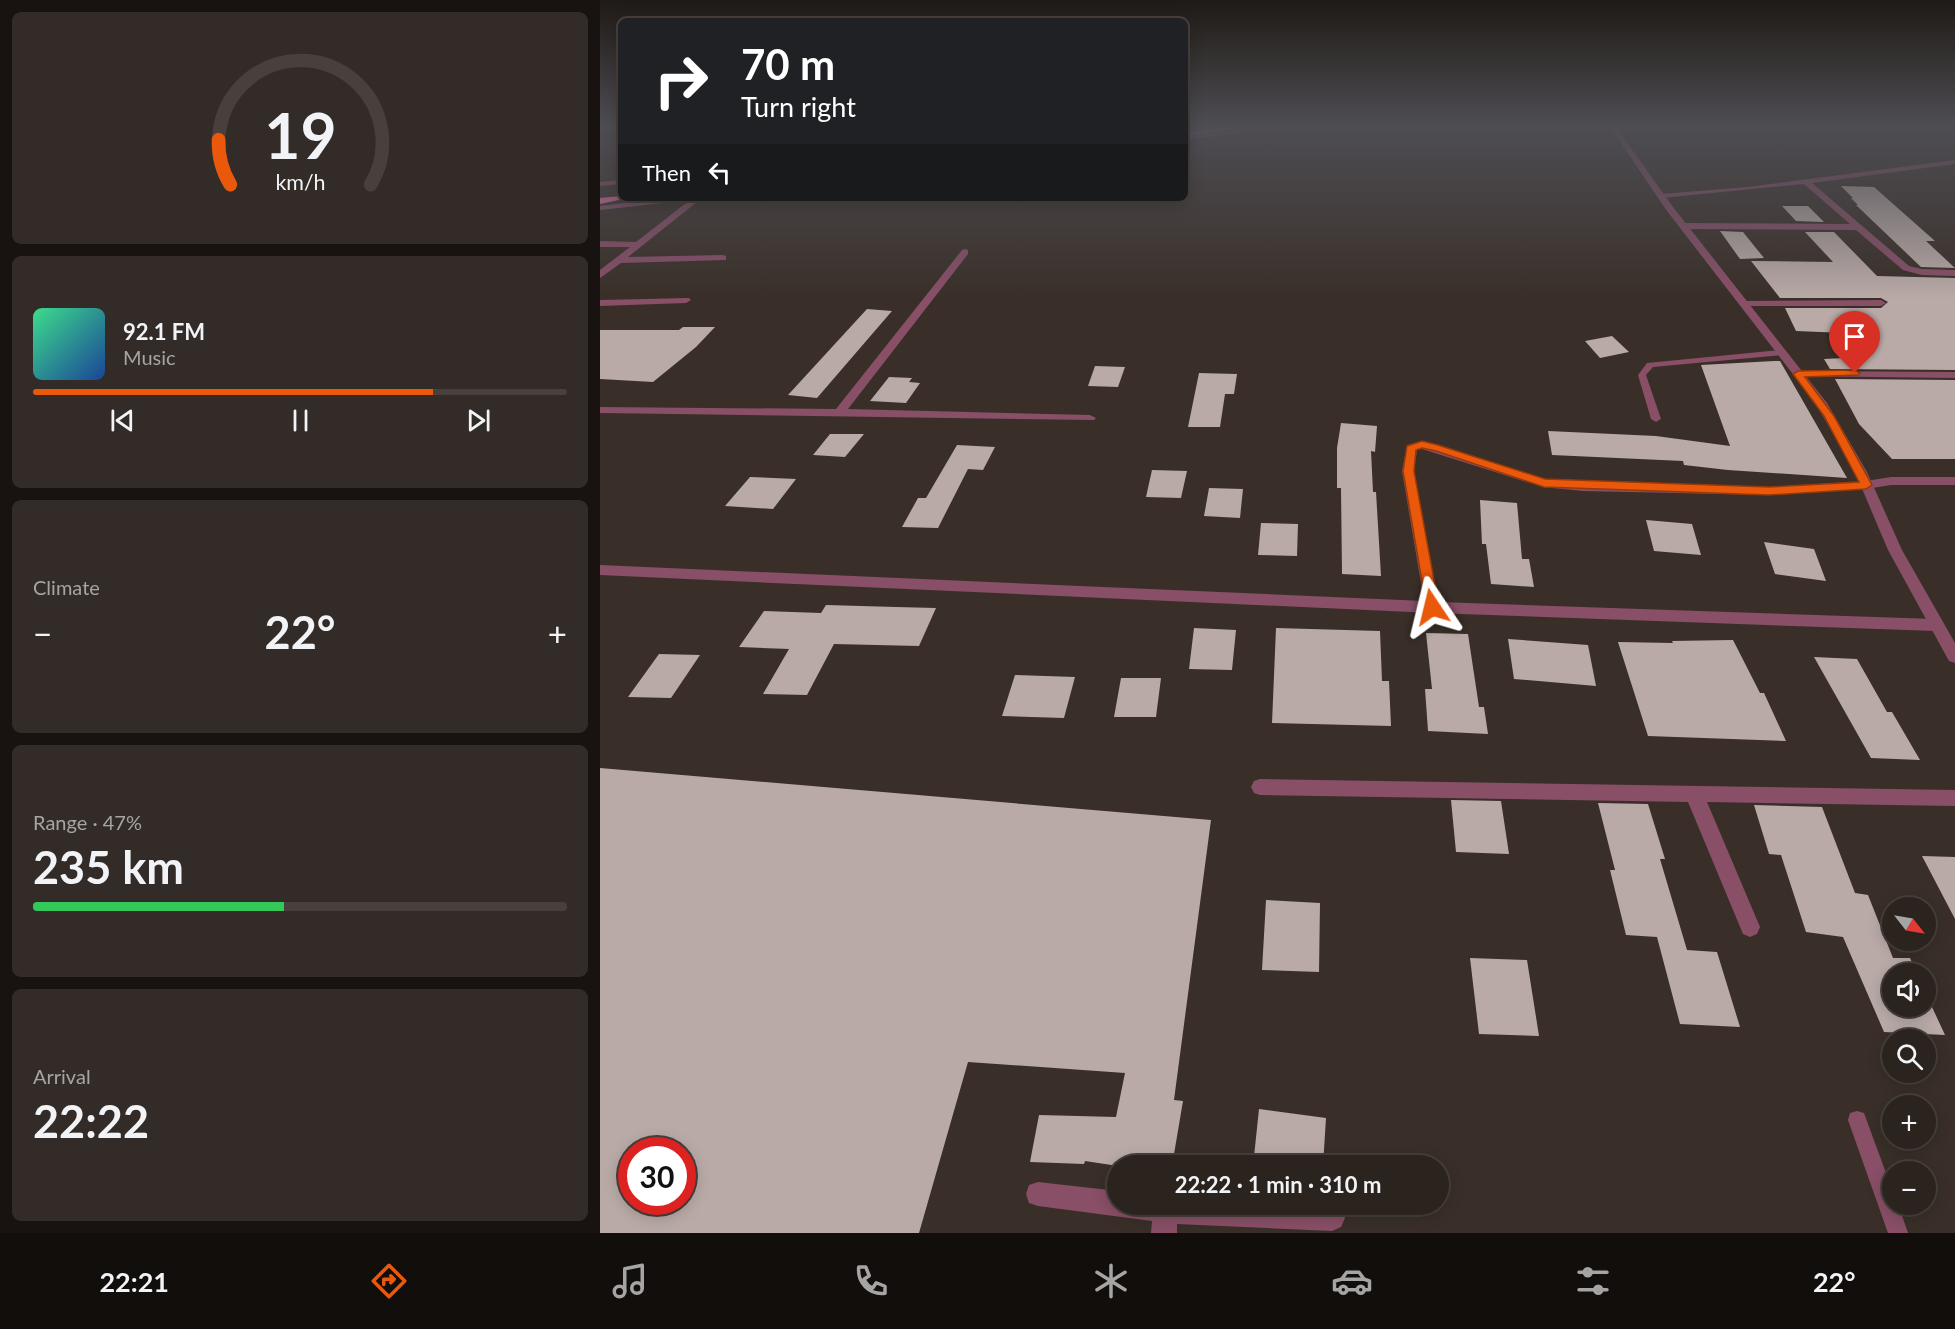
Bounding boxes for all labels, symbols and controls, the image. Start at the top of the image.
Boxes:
text: 70 m [741,39,835,89]
icon: right [642,42,720,120]
text: Turn right [741,90,856,123]
text: 19 [264,97,336,172]
icon: left [703,156,736,189]
text: Then [642,159,691,186]
text: km/h [275,169,325,195]
pin [1829,311,1880,373]
text: 92.1 FM [123,318,205,345]
icon: arrive [1838,320,1871,353]
text: Music [123,345,176,369]
icon: previous [106,404,139,437]
icon: pause [284,404,317,437]
icon: next [462,404,495,437]
text: Climate [33,575,100,599]
position arrow [1400,575,1464,639]
text: 22° [265,605,335,659]
text: − [33,613,52,653]
text: + [548,613,567,653]
text: Range · 47% [33,810,142,834]
text: 235 km [33,840,184,894]
north arrow [1882,897,1936,951]
map controls [1882,897,1936,1215]
button: sound [1882,963,1936,1017]
button: search [1882,1029,1936,1083]
text: Arrival [33,1064,91,1088]
text: 22:22 [33,1094,149,1148]
button: + [1882,1095,1936,1149]
speed limit sign: 30 [618,1137,696,1215]
button: − [1882,1161,1936,1215]
text: 22:22 · 1 min · 310 m [1175,1171,1381,1198]
icon: directions [368,1260,410,1302]
icon: music [609,1260,651,1302]
icon: phone [850,1260,892,1302]
icon: climate [1090,1260,1132,1302]
icon: car [1331,1260,1373,1302]
icon: filters [1572,1260,1614,1302]
text: 22:21 [99,1265,169,1298]
text: 22° [1813,1265,1855,1298]

